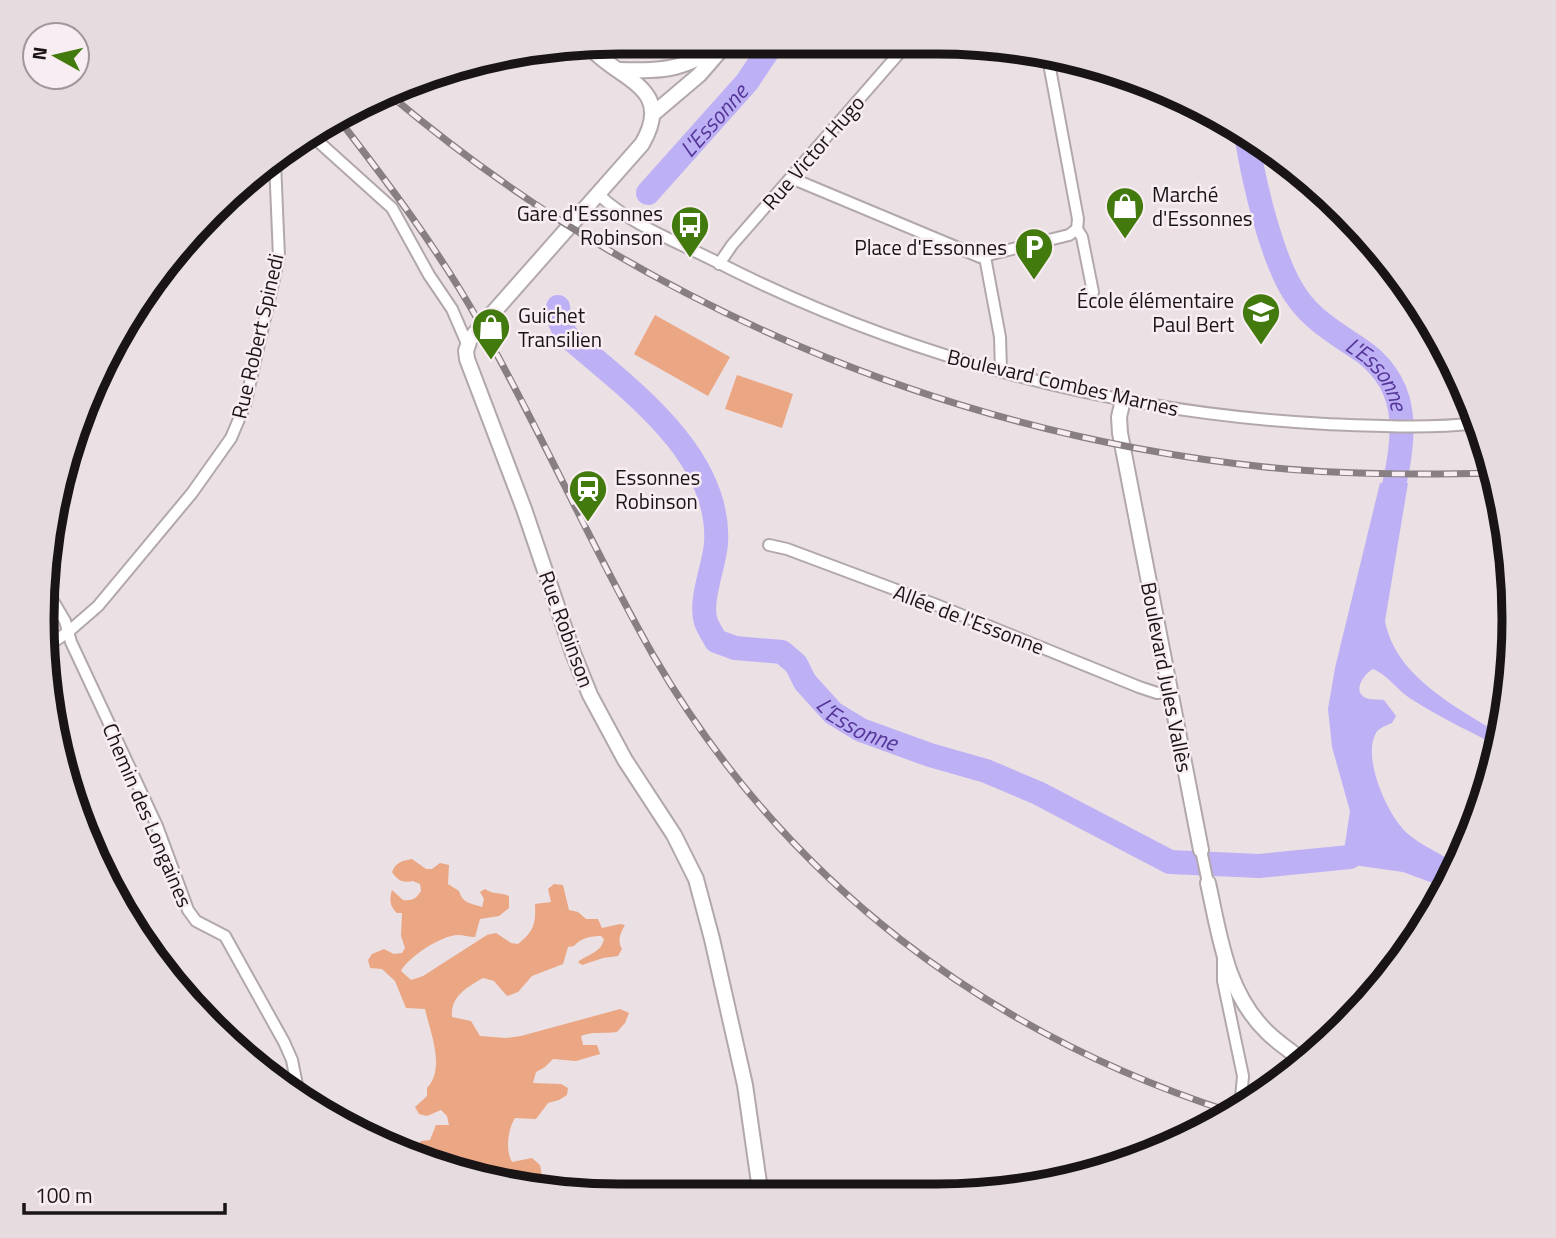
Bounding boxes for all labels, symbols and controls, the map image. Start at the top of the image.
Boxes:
north arrow [21,21,91,91]
text: N [23,45,54,62]
water label: L'Essonne [671,74,757,164]
street label: Rue Victor Hugo [754,88,872,216]
place label: Marché d'Essonnes [1152,178,1253,234]
shop icon: Marché d'Essonnes [1104,185,1146,240]
place label: Gare d'Essonnes Robinson [517,197,663,253]
bus stop icon: Gare d'Essonnes Robinson [669,204,711,259]
parking icon: Place d'Essonnes [1013,226,1055,281]
place label: Place d'Essonnes [854,231,1007,263]
street label: Rue Robert Spinedi [222,250,292,422]
place label: École élémentaire Paul Bert [1077,284,1235,340]
school or university icon: École élémentaire Paul Bert [1240,291,1282,346]
place label: Guichet Transilien [518,299,602,355]
shop icon: Guichet Transilien [470,306,512,361]
water label: L'Essonne [1339,327,1418,415]
street label: Boulevard Combes Marnes [944,340,1182,424]
place label: Essonnes Robinson [615,461,700,517]
station icon: Essonnes Robinson [567,468,609,523]
street label: Rue Robinson [531,566,603,692]
street label: Allée de l'Essonne [889,576,1049,662]
street label: Boulevard Jules Vallès [1133,579,1201,775]
water label: L'Essonne [808,688,904,760]
street label: Chemin des Longaines [95,718,201,912]
scale bar [24,1172,226,1216]
text: 100 m [35,1179,92,1211]

